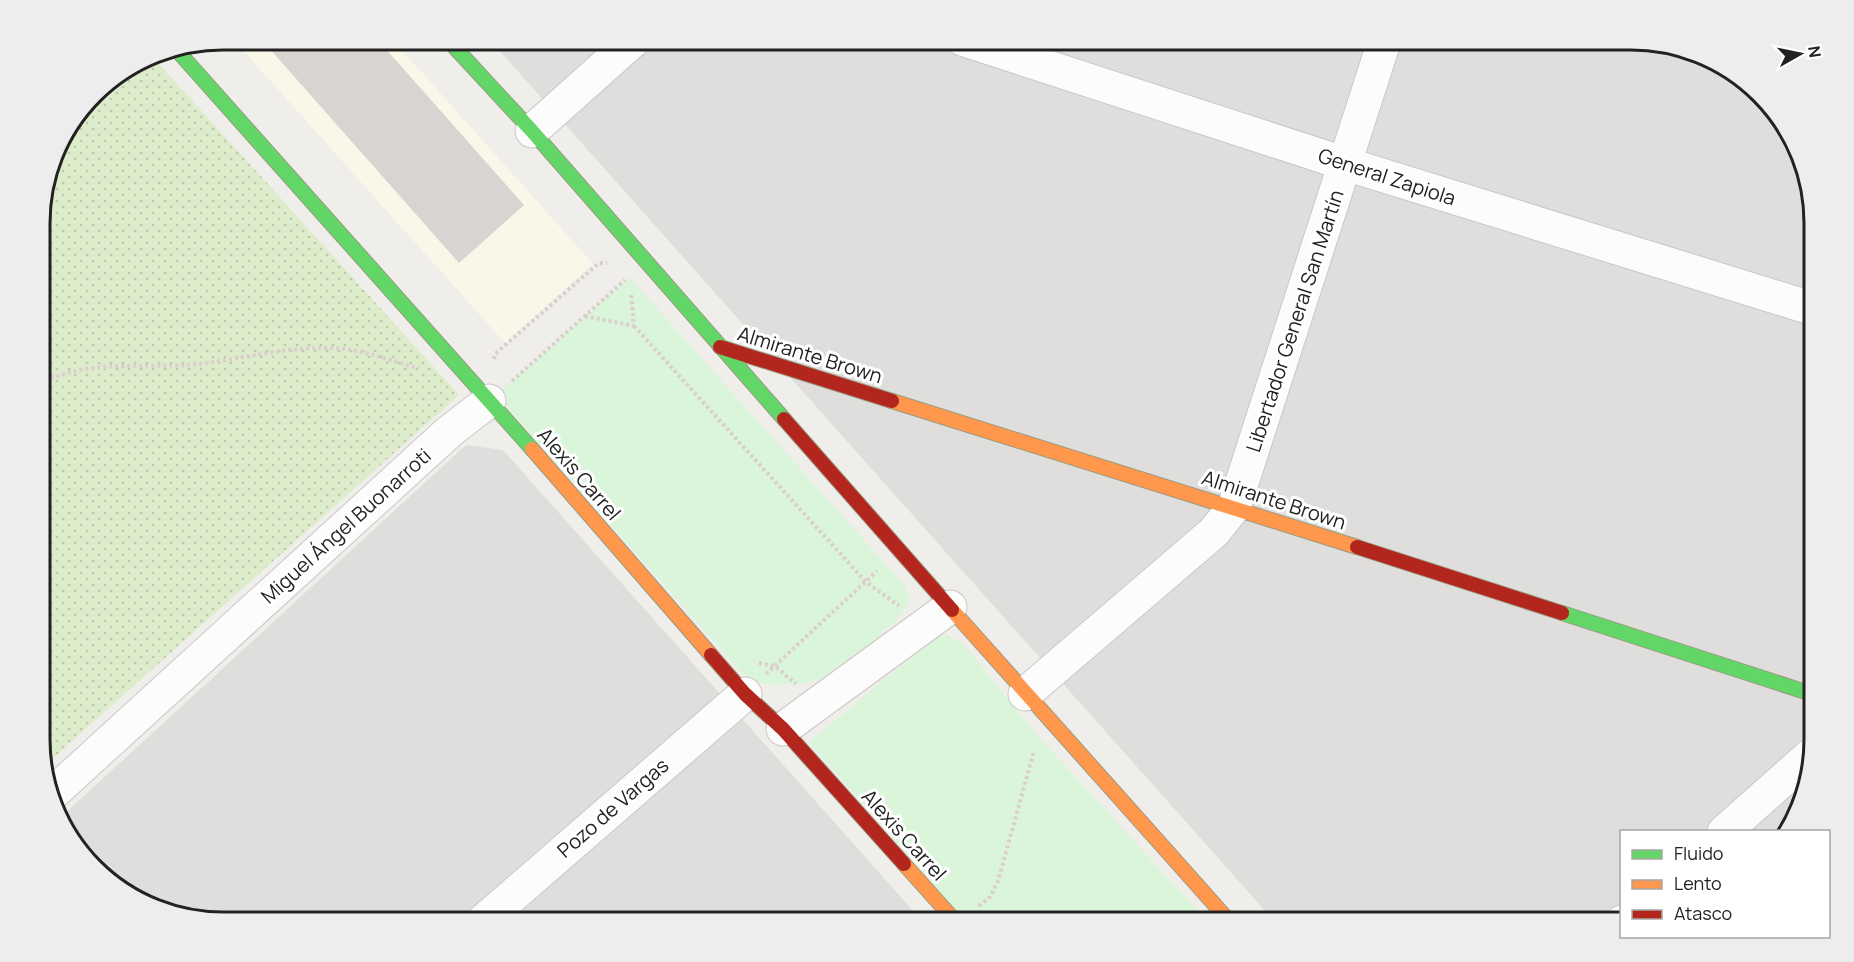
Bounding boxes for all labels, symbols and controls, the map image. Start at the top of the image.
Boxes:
north arrow [1770,24,1830,84]
text: N [1803,44,1827,59]
street label: General Zapiola [1315,142,1459,211]
street label: Libertador General San Martín [1239,186,1350,455]
street label: Almirante Brown [734,320,886,389]
street label: Alexis Carrel [532,422,627,526]
street label: Miguel Ángel Buonarroti [255,442,436,609]
street label: Almirante Brown [1199,464,1350,536]
street label: Pozo de Vargas [551,752,674,863]
street label: Alexis Carrel [856,783,953,886]
legend [1620,830,1830,938]
text: Fluido [1674,841,1723,865]
text: Lento [1674,871,1722,895]
text: Atasco [1674,901,1732,925]

